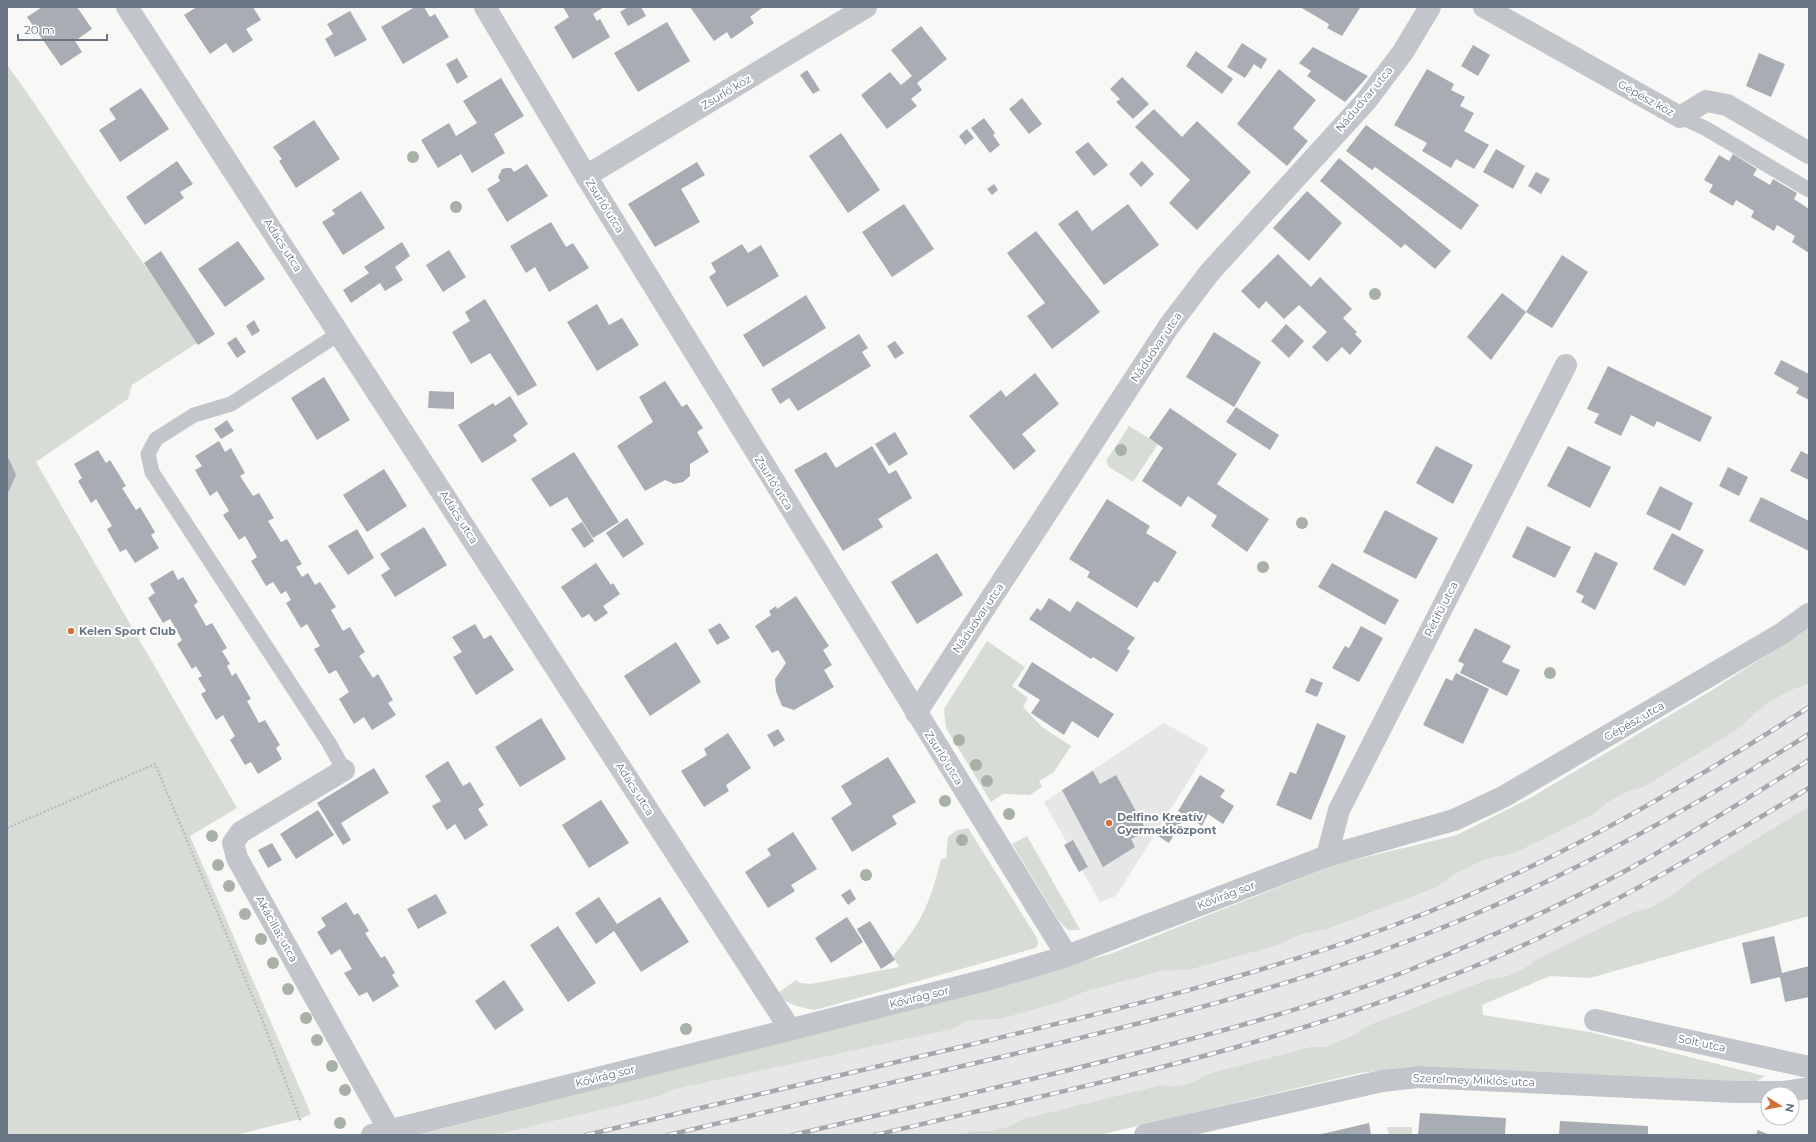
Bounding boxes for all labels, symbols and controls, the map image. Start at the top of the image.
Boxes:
scale bar [18,16,107,42]
text: 20 m [24,22,55,37]
street label: Nádudvar utca [1332,63,1396,135]
street label: Zsurló köz [698,71,754,112]
street label: Gépész köz [1616,77,1677,119]
street label: Zsurló utca [583,176,627,236]
street label: Adács utca [261,216,305,274]
street label: Nádudvar utca [1127,309,1185,385]
street label: Zsurló utca [752,453,796,513]
street label: Adács utca [437,488,481,546]
street label: Rétifű utca [1421,579,1461,639]
street label: Nádudvar utca [949,580,1007,656]
place label: Kelen Sport Club [79,624,176,638]
marker: Kelen Sport Club [66,626,76,636]
street label: Gépész utca [1601,698,1667,744]
street label: Zsurló utca [922,728,966,788]
street label: Adács utca [613,760,657,818]
place label: Delfino Kreatív Gyermekközpont [1117,810,1217,837]
marker: Delfino Kreatív Gyermekközpont [1104,818,1114,828]
street label: Kővirág sor [1195,878,1257,912]
street label: Akácillat utca [253,893,301,965]
street label: Kővirág sor [888,983,950,1011]
street label: Solt utca [1677,1031,1727,1055]
street label: Kővirág sor [574,1062,636,1090]
street label: Szerelmey Miklós utca [1413,1071,1535,1089]
north arrow [1760,1086,1800,1126]
text: N [1782,1102,1798,1114]

